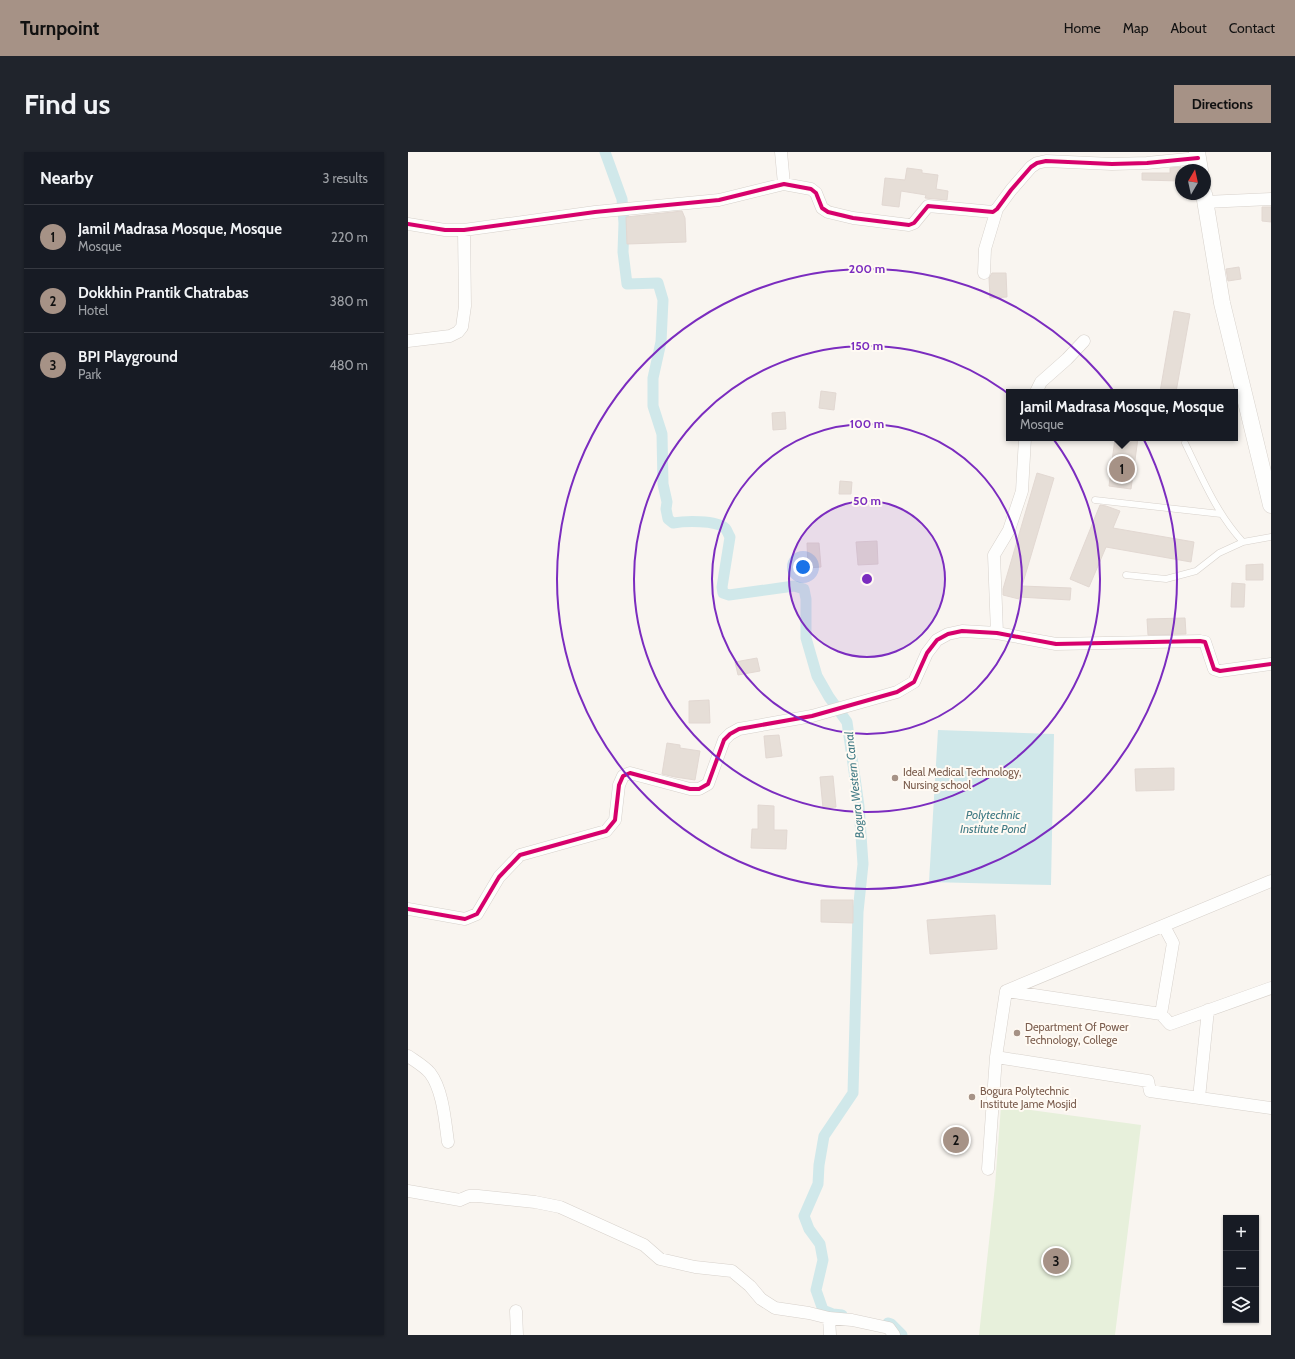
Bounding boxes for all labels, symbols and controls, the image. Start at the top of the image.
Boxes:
text: Turnpoint [20,17,99,40]
text: Home [1064,19,1101,37]
text: Map [1123,19,1148,37]
text: About [1170,19,1207,37]
text: Contact [1229,19,1275,37]
button: Directions [1174,85,1271,123]
text: Find us [24,87,110,121]
north arrow [1175,164,1211,200]
text: Nearby [40,168,93,188]
text: 3 results [322,170,368,186]
text: Jamil Madrasa Mosque, Mosque [78,220,282,238]
text: 1 [51,229,55,245]
text: 220 m [331,229,368,245]
text: Mosque [78,238,122,254]
text: 200 m [849,261,885,276]
text: Dokkhin Prantik Chatrabas [78,284,249,302]
text: 2 [50,293,56,309]
text: 380 m [330,293,368,309]
text: Hotel [78,302,108,318]
text: 150 m [851,338,883,353]
text: BPI Playground [78,348,178,366]
text: 3 [49,357,57,373]
text: 480 m [329,357,368,373]
text: Park [78,366,101,382]
popup [1006,389,1238,441]
text: Jamil Madrasa Mosque, Mosque [1020,398,1224,416]
text: 100 m [850,416,884,431]
text: Mosque [1020,416,1064,432]
pin: 1 [1109,454,1135,484]
text: 50 m [853,493,881,508]
your location [793,557,813,577]
centre of rings [860,572,874,586]
water label: Bogura Western Canal [841,731,867,839]
place label: Ideal Medical Technology, Nursing school [903,765,1021,792]
marker: Ideal Medical Technology, Nursing school [890,773,900,783]
water label: Polytechnic Institute Pond [960,807,1027,836]
place label: Department Of Power Technology, College [1025,1020,1129,1047]
marker: Department Of Power Technology, College [1012,1028,1022,1038]
place label: Bogura Polytechnic Institute Jame Mosjid [980,1084,1077,1111]
marker: Bogura Polytechnic Institute Jame Mosjid [967,1092,977,1102]
pin: 2 [943,1125,969,1155]
map controls [1223,1215,1259,1323]
button: + [1223,1215,1259,1251]
pin: 3 [1043,1246,1069,1276]
button: − [1223,1251,1259,1287]
button: layers [1223,1287,1259,1323]

